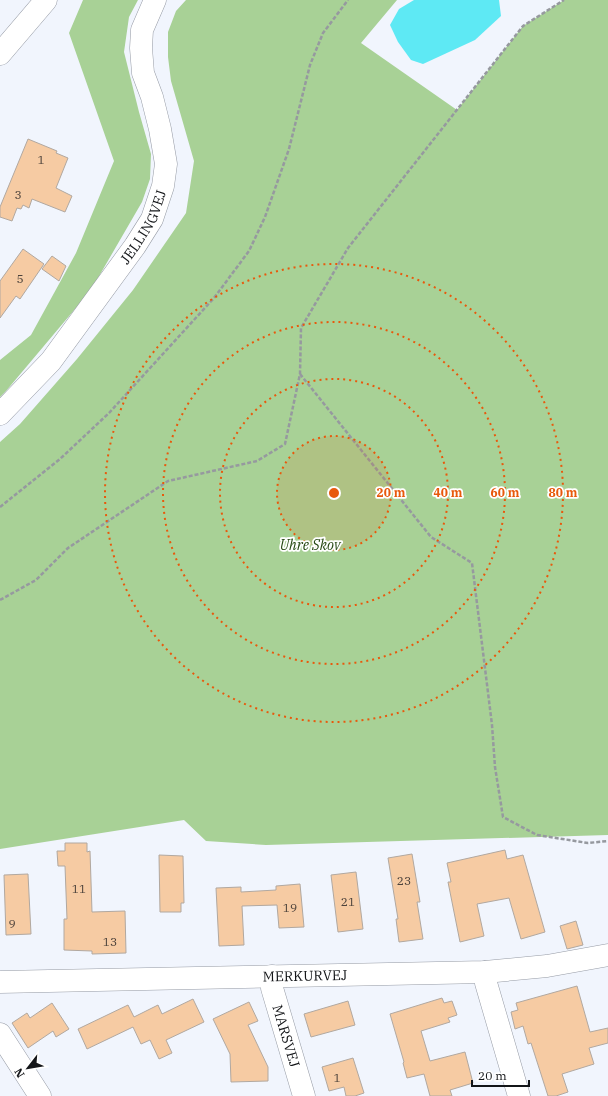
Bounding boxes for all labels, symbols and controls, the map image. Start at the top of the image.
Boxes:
house number: 1 [37,152,45,167]
house number: 3 [14,187,22,202]
street label: JELLINGVEJ [116,187,170,268]
house number: 5 [16,271,24,286]
text: 20 m [377,485,406,500]
text: 40 m [434,485,463,500]
text: 60 m [491,485,520,500]
text: 80 m [549,485,578,500]
centre of rings [327,486,341,500]
park label: Uhre Skov [280,536,342,554]
house number: 23 [397,873,411,888]
house number: 11 [72,881,86,896]
house number: 21 [341,894,355,909]
house number: 19 [283,900,297,915]
house number: 9 [8,916,16,931]
house number: 13 [103,934,117,949]
street label: MERKURVEJ [262,966,347,986]
street label: MARSVEJ [268,1003,304,1069]
north arrow [8,1048,48,1088]
scale bar [472,1062,529,1088]
text: N [11,1066,28,1080]
text: 20 m [478,1068,507,1083]
house number: 1 [333,1070,341,1085]

